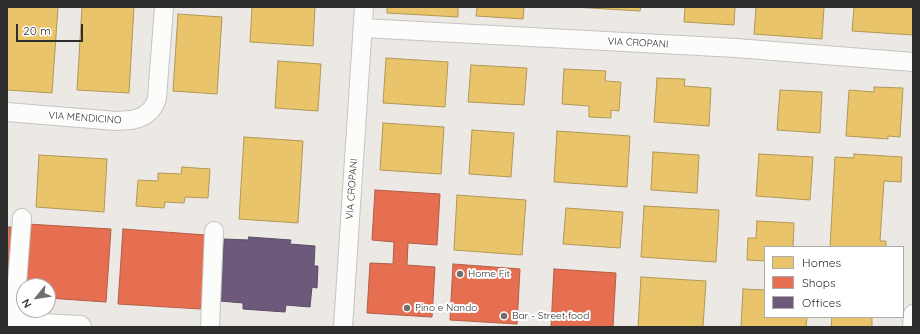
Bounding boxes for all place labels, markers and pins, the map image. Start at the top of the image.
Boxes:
place label: Home Fit [468,268,510,280]
marker: Home Fit [455,269,465,279]
place label: Pino e Nando [415,302,477,314]
marker: Pino e Nando [402,303,412,313]
place label: Bar - Street food [512,310,589,322]
marker: Bar - Street food [499,311,509,321]

